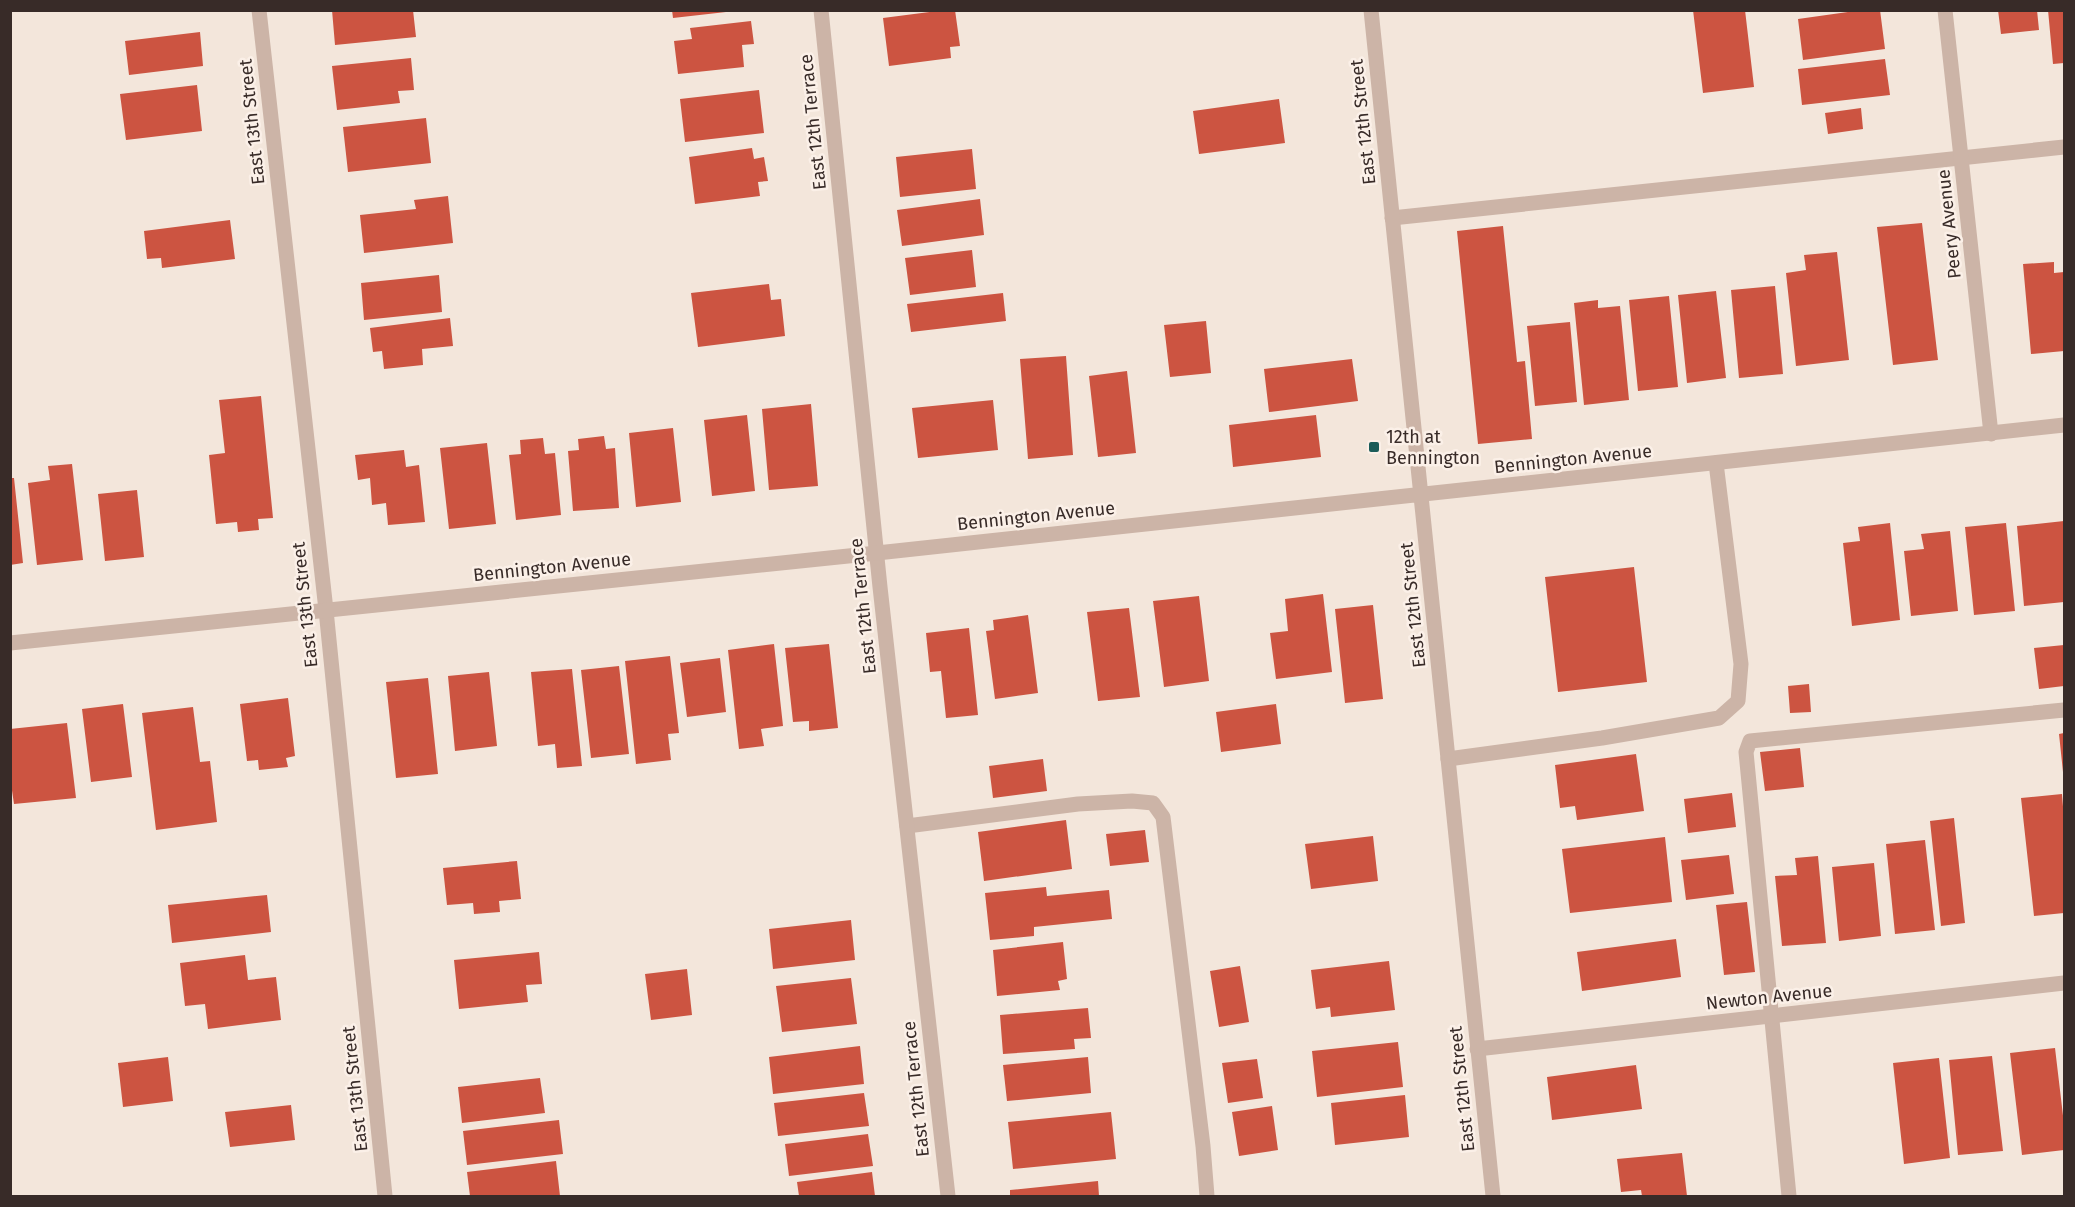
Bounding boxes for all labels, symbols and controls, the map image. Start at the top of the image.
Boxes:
street label: East 12th Terrace [795,53,831,191]
street label: East 13th Street [234,58,270,186]
street label: East 12th Street [1345,58,1381,186]
street label: Peery Avenue [1932,168,1966,280]
place label: 12th at Bennington [1386,426,1480,469]
marker: 12th at Bennington [1367,440,1381,454]
street label: Bennington Avenue [1493,440,1653,478]
street label: Bennington Avenue [956,497,1116,535]
street label: East 12th Terrace [845,537,881,675]
street label: East 13th Street [287,541,323,669]
street label: East 12th Street [1395,541,1431,669]
street label: Bennington Avenue [472,548,632,586]
street label: Newton Avenue [1705,979,1833,1015]
street label: East 12th Terrace [898,1020,934,1158]
street label: East 13th Street [337,1025,373,1153]
street label: East 12th Street [1444,1025,1480,1153]

